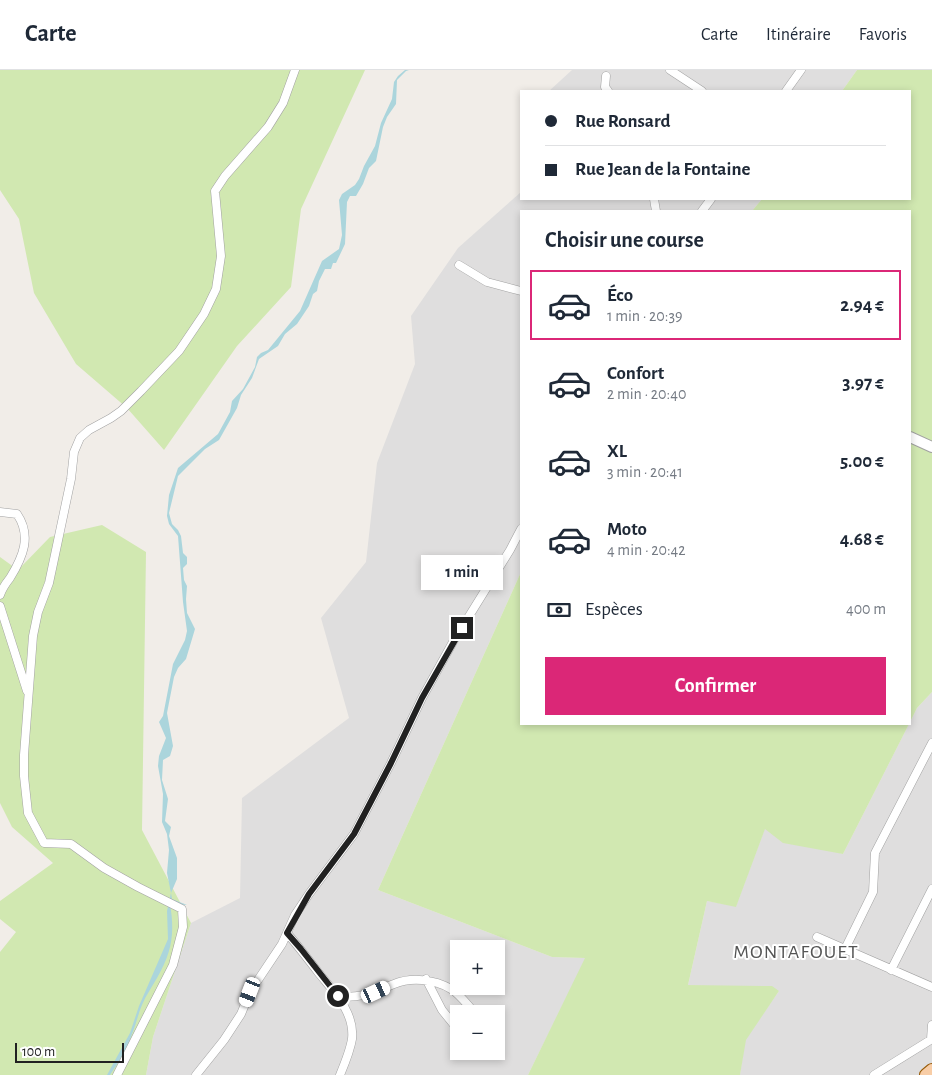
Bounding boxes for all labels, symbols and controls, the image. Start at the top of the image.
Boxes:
text: Carte [25,22,77,46]
text: Carte [701,26,738,44]
text: Itinéraire [766,26,831,44]
text: Favoris [859,26,907,44]
text: Rue Ronsard [575,112,671,131]
text: Rue Jean de la Fontaine [575,160,750,179]
text: Choisir une course [545,229,704,251]
icon: car [547,283,592,328]
text: Éco [607,286,633,305]
text: 2.94 € [840,296,884,315]
text: 1 min · 20:39 [607,308,683,324]
icon: car [547,361,592,406]
text: Confort [607,364,664,383]
text: 3.97 € [842,374,884,393]
text: 2 min · 20:40 [607,386,686,402]
icon: car [547,439,592,484]
text: XL [607,442,627,461]
text: 5.00 € [840,452,884,471]
text: 3 min · 20:41 [607,464,683,480]
icon: car [547,517,592,562]
text: Moto [607,520,647,539]
text: 4.68 € [840,530,884,549]
text: 4 min · 20:42 [607,542,686,558]
callout: 1 min [421,556,503,590]
text: 1 min [445,564,479,580]
icon: cash [545,596,573,624]
text: Espèces [585,600,643,619]
text: 400 m [846,601,886,617]
route end [451,617,473,639]
button: Confirmer [545,657,886,715]
map controls [450,940,505,1060]
button: + [450,940,505,995]
district label: MONTAFOUET [733,942,859,962]
car [237,975,262,1009]
car [359,979,392,1005]
route start [327,985,349,1007]
button: − [450,1005,505,1060]
scale bar [15,1040,124,1063]
text: 100 m [22,1045,55,1059]

